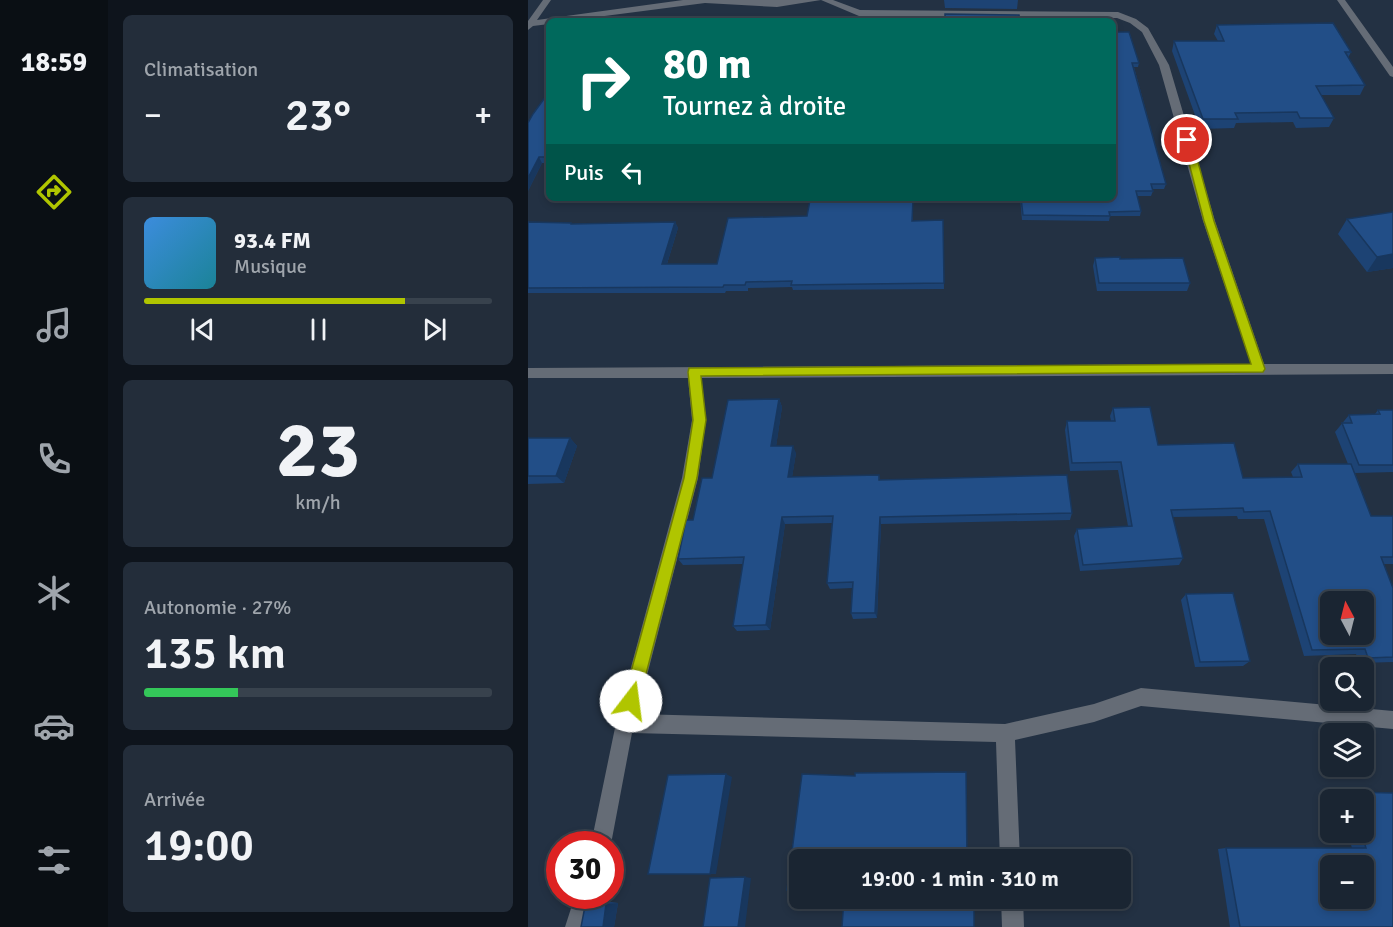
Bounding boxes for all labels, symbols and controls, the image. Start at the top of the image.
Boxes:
text: 80 m [663,39,752,90]
icon: right [564,42,642,120]
text: 18:59 [21,46,87,79]
text: Climatisation [144,57,258,82]
text: 23° [285,88,351,143]
text: Tournez à droite [663,90,846,123]
text: − [144,95,162,136]
text: + [474,95,492,136]
pin [1161,114,1212,165]
icon: arrive [1170,123,1203,156]
icon: left [616,156,649,189]
text: Puis [564,159,604,186]
icon: directions [33,171,75,213]
text: 93.4 FM [234,227,311,254]
text: Musique [234,254,307,279]
icon: music [33,304,75,346]
icon: previous [186,313,219,346]
icon: pause [302,313,335,346]
icon: next [418,313,451,346]
text: 23 [276,403,360,499]
icon: phone [33,438,75,480]
text: km/h [295,490,341,515]
icon: climate [33,572,75,614]
north arrow [1320,591,1374,645]
map controls [1320,591,1374,909]
text: Autonomie · 27% [144,595,291,620]
text: 135 km [144,626,286,681]
button: search [1320,657,1374,711]
position arrow [599,669,663,733]
icon: car [33,705,75,747]
button: layers [1320,723,1374,777]
text: Arrivée [144,787,205,812]
button: + [1320,789,1374,843]
text: 19:00 [144,818,254,873]
speed limit sign: 30 [546,831,624,909]
icon: filters [33,839,75,881]
button: − [1320,855,1374,909]
text: 19:00 · 1 min · 310 m [861,865,1059,892]

